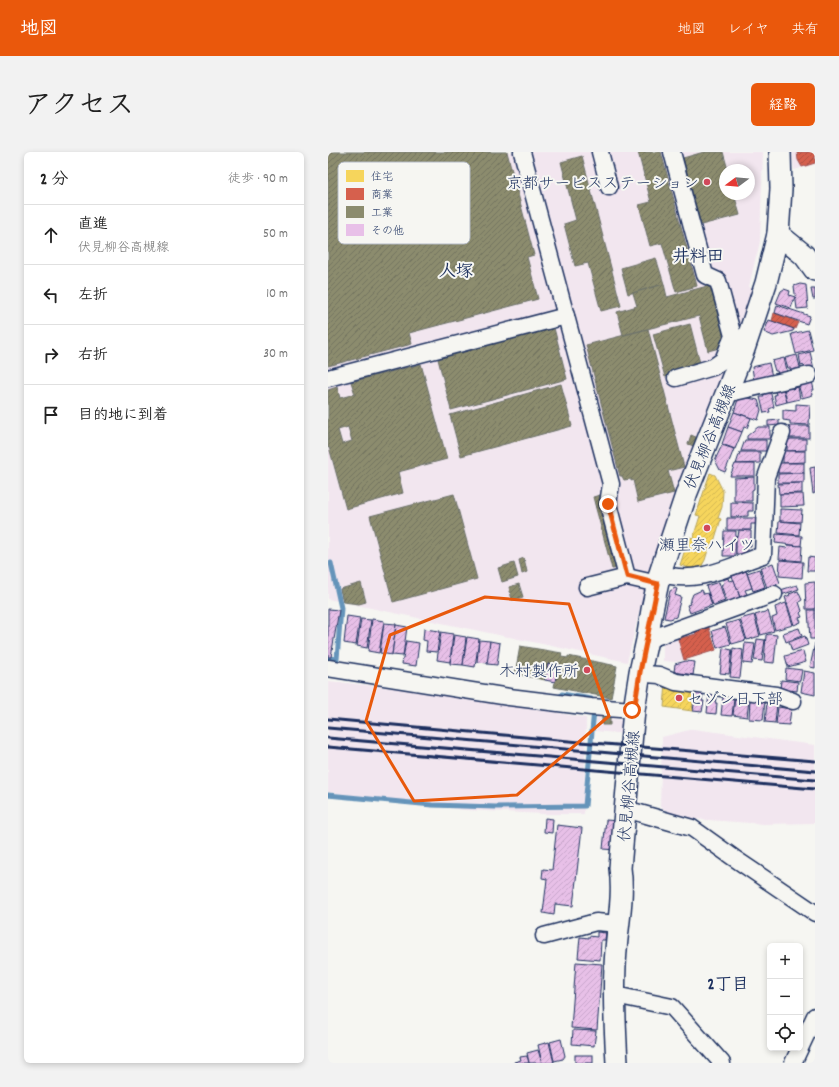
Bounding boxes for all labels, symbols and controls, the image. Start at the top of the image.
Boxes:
text: 地図 [20,17,58,44]
text: 地図 [678,20,706,40]
text: レイヤ [728,20,769,40]
text: 共有 [791,20,819,40]
button: 経路 [751,83,815,126]
text: アクセス [24,88,134,128]
legend [338,162,470,244]
north arrow [719,164,755,200]
text: 2 分 [40,169,68,193]
text: 徒歩 · 90 m [228,170,288,189]
text: 住宅 [371,170,393,186]
place label: 京都サービスステーション [506,173,699,196]
marker: 京都サービスステーション [702,177,712,187]
text: 商業 [371,188,393,204]
text: 工業 [371,206,393,222]
text: 直進 [78,214,108,236]
icon: ahead [40,224,62,246]
text: その他 [371,224,404,240]
text: 50 m [263,225,288,244]
text: 伏見柳谷高槻線 [78,239,169,258]
district label: 井料田 [673,246,724,270]
district label: 人塚 [439,261,473,285]
icon: left [40,284,62,306]
text: 左折 [78,285,108,307]
text: 10 m [266,285,288,304]
icon: right [40,344,62,366]
text: 右折 [78,345,108,367]
text: 30 m [263,345,288,364]
street label: 伏見柳谷高槻線 [680,381,743,493]
icon: arrive [40,404,62,426]
text: 目的地に到着 [78,405,168,427]
route end [599,495,617,513]
marker: 瀬里奈ハイツ [702,523,712,533]
place label: 瀬里奈ハイツ [659,535,755,558]
place label: 木村製作所 [499,661,579,684]
marker: 木村製作所 [582,665,592,675]
place label: セゾン日下部 [687,689,783,712]
marker: セゾン日下部 [674,693,684,703]
route start [623,701,641,719]
street label: 伏見柳谷高槻線 [614,729,647,843]
map controls [767,943,803,1051]
button: + [767,943,803,979]
district label: 2丁目 [707,974,749,998]
button: − [767,979,803,1015]
button: locate [767,1015,803,1051]

